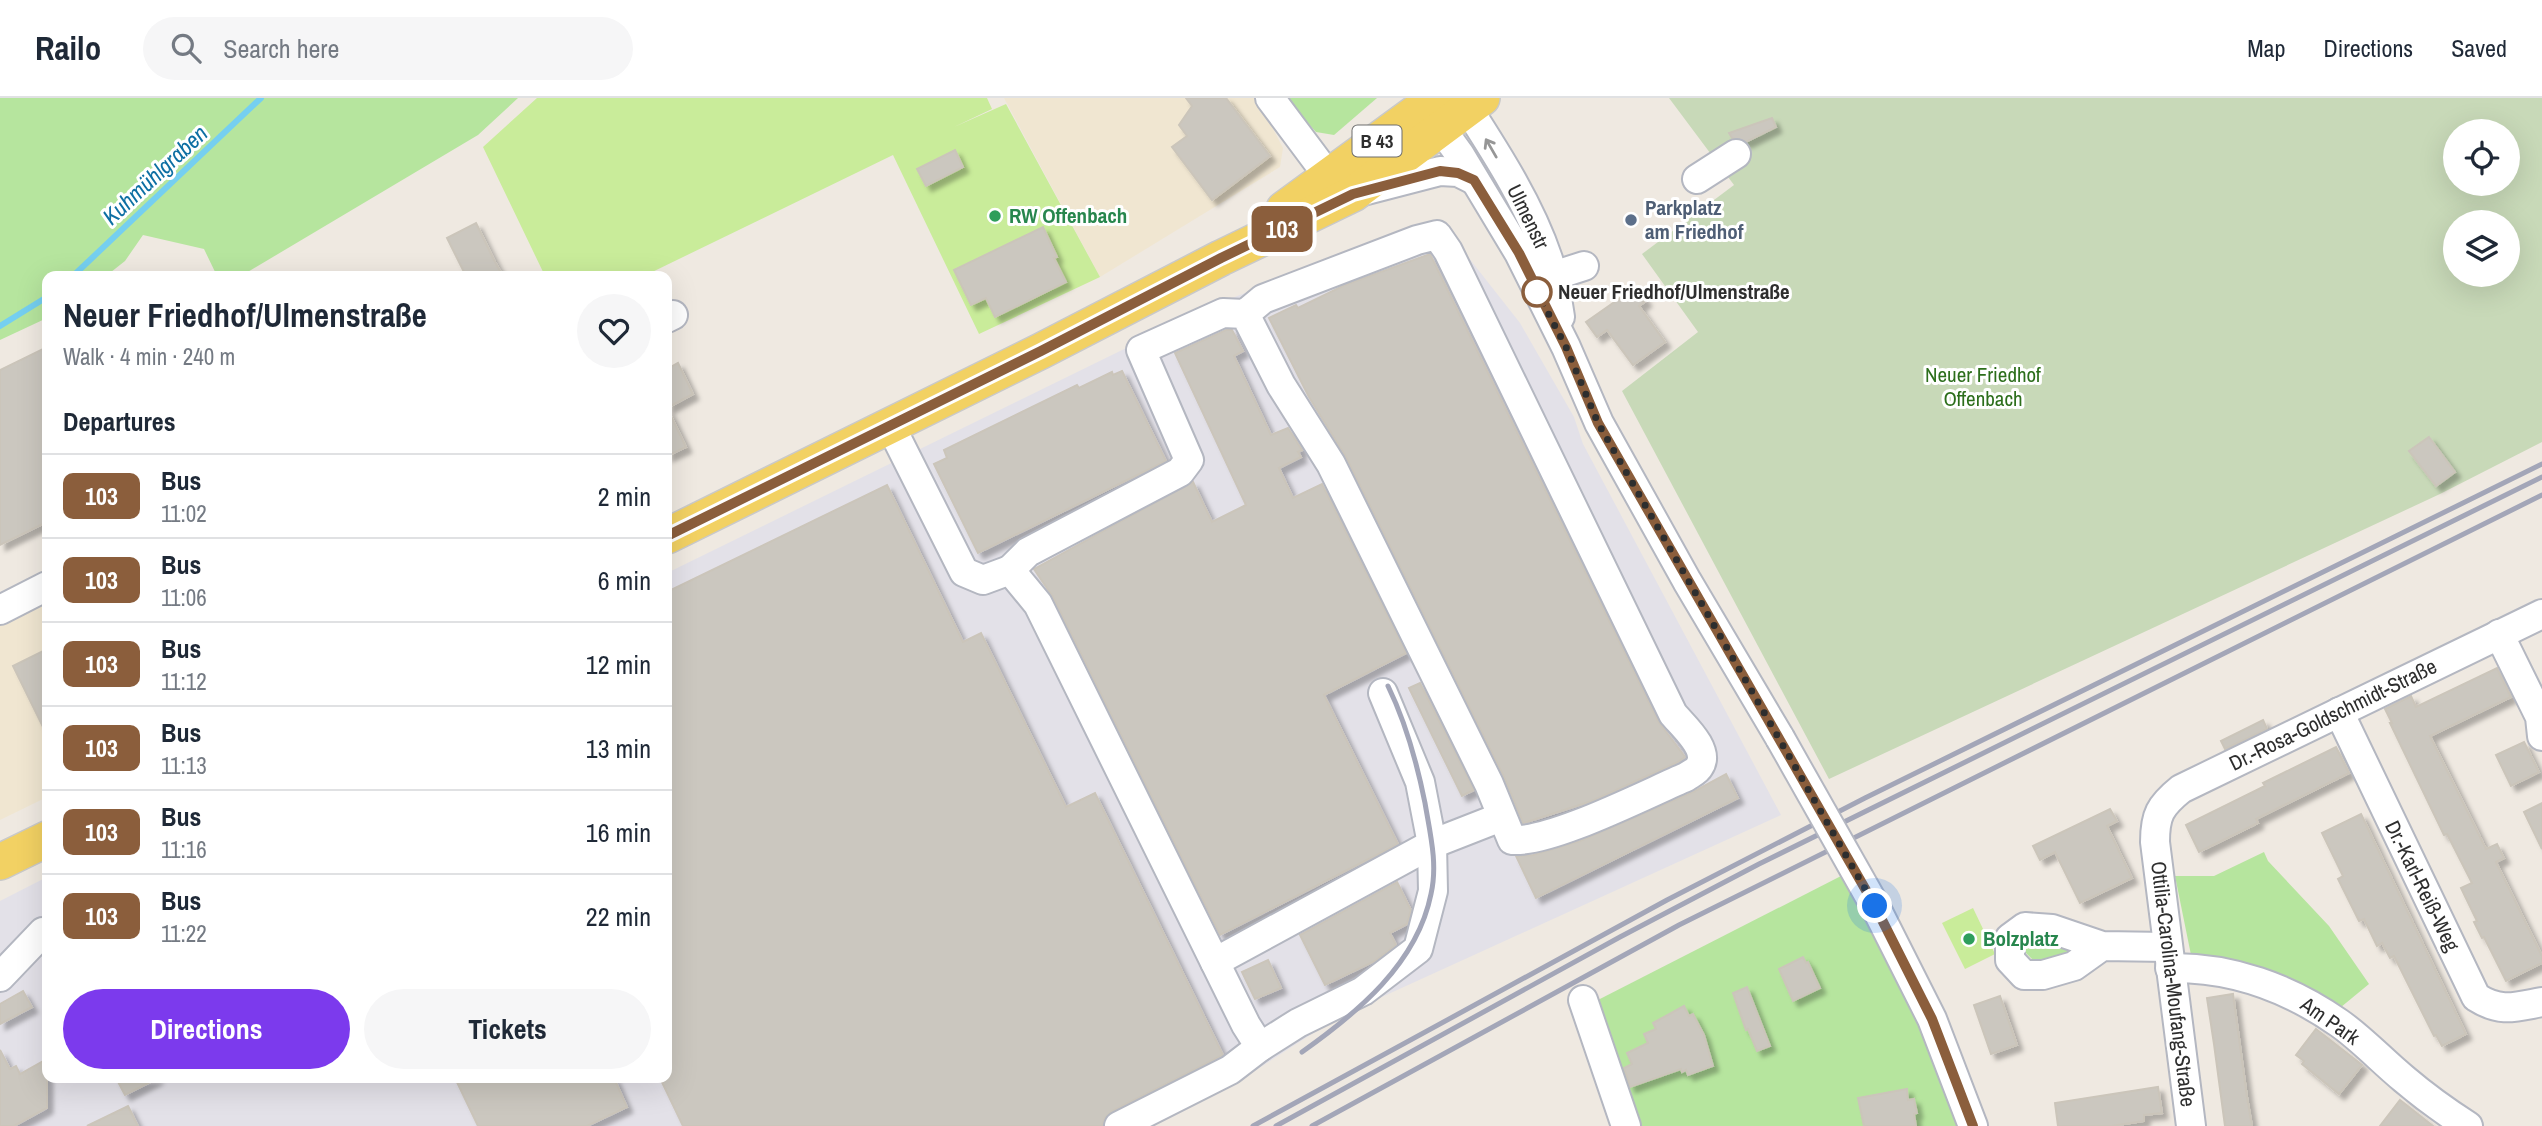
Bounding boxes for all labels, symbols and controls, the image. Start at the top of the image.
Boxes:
search box [143,17,633,80]
text: Railo [35,26,101,70]
icon: search [167,29,205,67]
text: Search here [223,31,339,66]
text: Map [2247,32,2285,64]
text: Directions [2323,32,2413,64]
text: Saved [2451,32,2507,64]
water label: Kuhmühlgraben [95,118,214,231]
map controls [2443,119,2520,287]
button: locate [2443,119,2520,196]
road number: B 43 [1352,126,1402,156]
one-way arrow [1484,138,1498,158]
street label: Ulmenstr [1500,179,1557,254]
place label: Parkplatz am Friedhof [1645,193,1744,246]
place label: RW Offenbach [1009,201,1127,230]
line badge: 103 [1242,206,1322,252]
marker: RW Offenbach [987,208,1003,224]
button: layers [2443,210,2520,287]
marker: Parkplatz am Friedhof [1623,212,1639,228]
text: 103 [1266,213,1298,245]
marker: Neuer Friedhof/Ulmenstraße [1522,277,1552,307]
place label: Neuer Friedhof/Ulmenstraße [1558,277,1790,306]
text: Neuer Friedhof/Ulmenstraße [63,293,427,337]
button: heart [577,294,651,368]
text: Walk · 4 min · 240 m [63,341,235,372]
park label: Neuer Friedhof Offenbach [1925,360,2041,413]
text: Departures [63,404,176,439]
text: Bus [161,463,201,498]
text: 2 min [598,479,651,514]
text: 103 [85,480,118,512]
text: 11:02 [161,498,207,529]
text: Bus [161,547,201,582]
text: 6 min [598,563,651,598]
text: 103 [85,564,118,596]
text: 11:06 [161,582,207,613]
text: Bus [161,631,201,666]
text: 12 min [586,647,651,682]
text: 103 [85,648,118,680]
street label: Dr.-Rosa-Goldschmidt-Straße [2224,652,2441,778]
text: 11:12 [161,666,207,697]
text: Bus [161,715,201,750]
text: 13 min [586,731,651,766]
text: 103 [85,732,118,764]
text: 11:13 [161,750,207,781]
text: Bus [161,799,201,834]
text: 16 min [586,815,651,850]
street label: Dr.-Karl-Reiß-Weg [2378,815,2467,956]
text: 103 [85,816,118,848]
text: 11:16 [161,834,207,865]
street label: Ottilia-Carolina-Moufang-Straße [2144,860,2203,1108]
text: Bus [161,883,201,918]
your location [1857,888,1892,923]
text: 22 min [586,899,651,934]
text: 103 [85,900,118,932]
text: 11:22 [161,918,207,949]
place label: Bolzplatz [1983,924,2059,953]
marker: Bolzplatz [1961,931,1977,947]
button: Directions [63,989,350,1069]
button: Tickets [364,989,651,1069]
street label: Am Park [2294,989,2366,1052]

